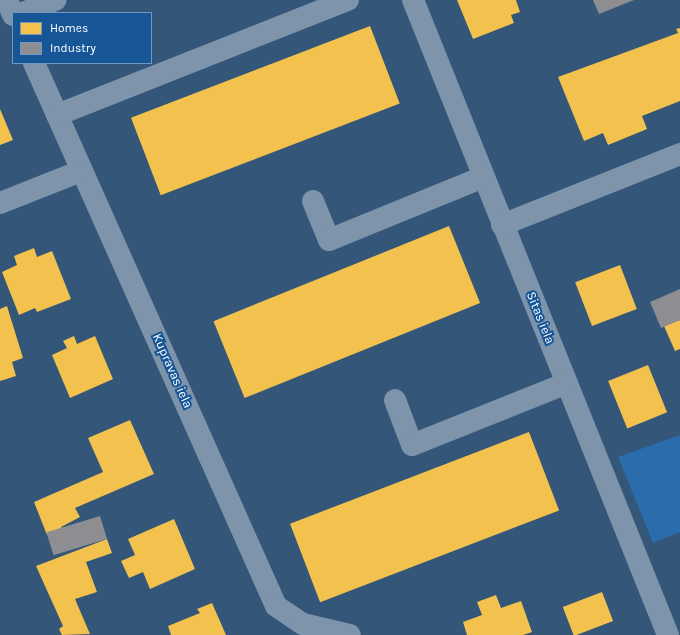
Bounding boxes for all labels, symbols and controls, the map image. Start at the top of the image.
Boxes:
legend [12,12,152,64]
text: Homes [50,21,88,35]
text: Industry [50,41,96,55]
street label: Sitas iela [522,290,558,346]
street label: Kupravas iela [149,331,195,411]

